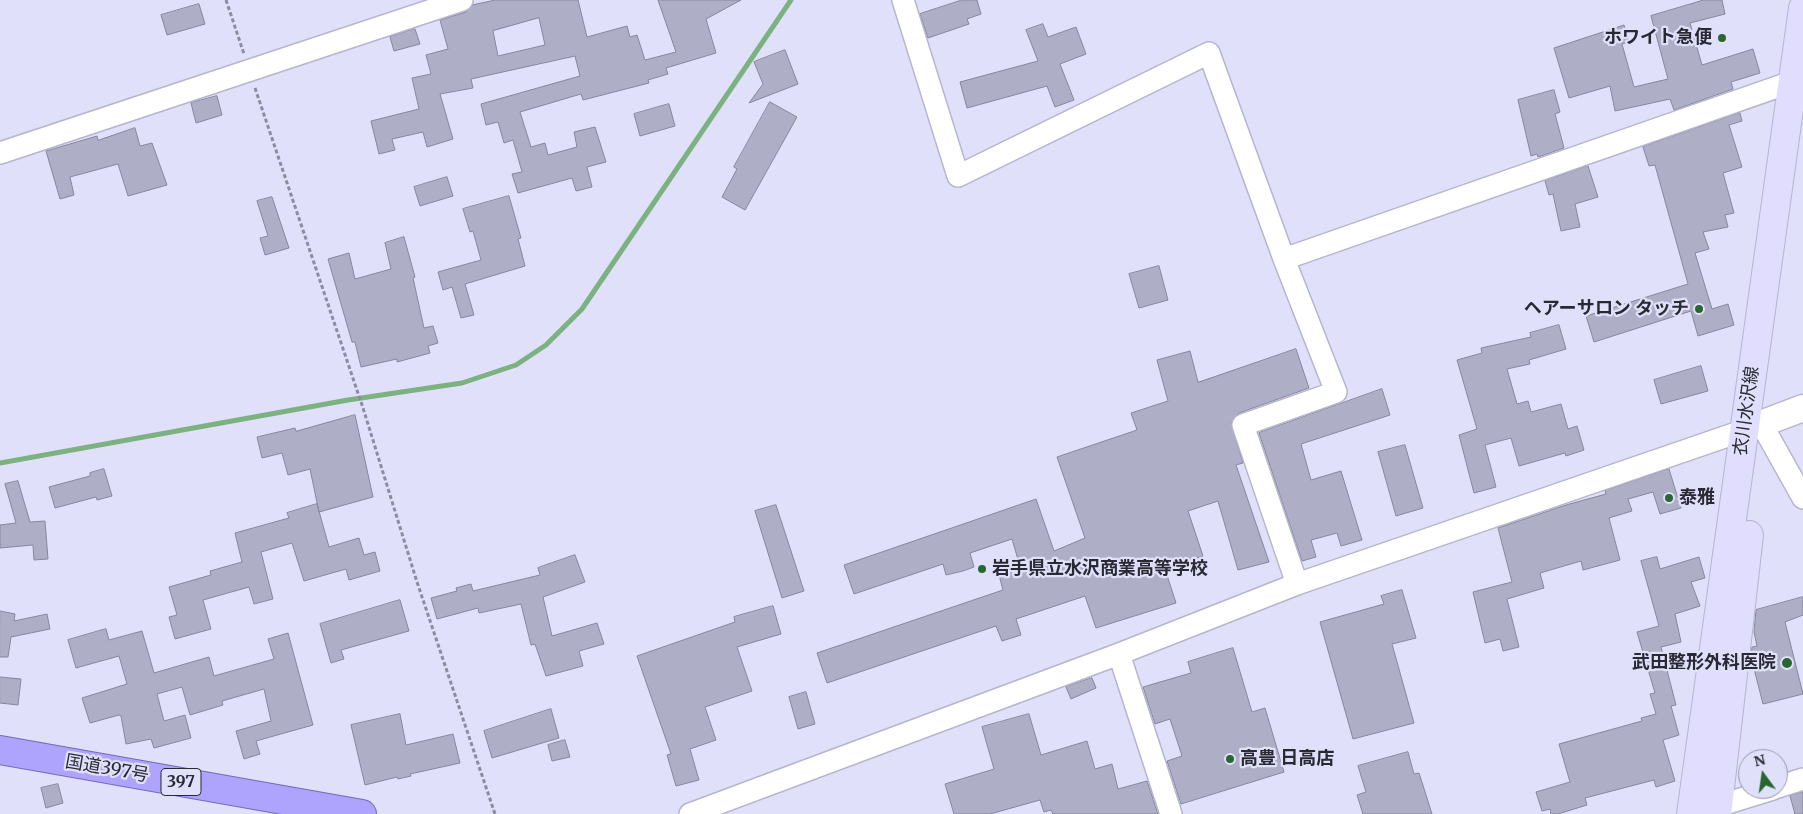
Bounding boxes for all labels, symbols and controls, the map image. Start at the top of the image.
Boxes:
place label: ホワイト急便 [1604,27,1712,49]
marker: ホワイト急便 [1716,32,1728,44]
place label: ヘアーサロン タッチ [1524,298,1689,320]
marker: ヘアーサロン タッチ [1693,303,1705,315]
street label: 衣川水沢線 [1730,365,1764,457]
place label: 泰雅 [1679,487,1715,509]
marker: 泰雅 [1663,492,1675,504]
place label: 岩手県立水沢商業高等学校 [992,558,1208,580]
marker: 岩手県立水沢商業高等学校 [976,563,988,575]
place label: 武田整形外科医院 [1632,652,1776,674]
marker: 武田整形外科医院 [1780,656,1794,670]
place label: 高豊 日高店 [1240,748,1334,770]
north arrow [1738,749,1788,799]
text: N [1752,750,1767,770]
street label: 国道397号 [63,751,151,787]
marker: 高豊 日高店 [1224,753,1236,765]
road number: 397 [161,769,201,796]

